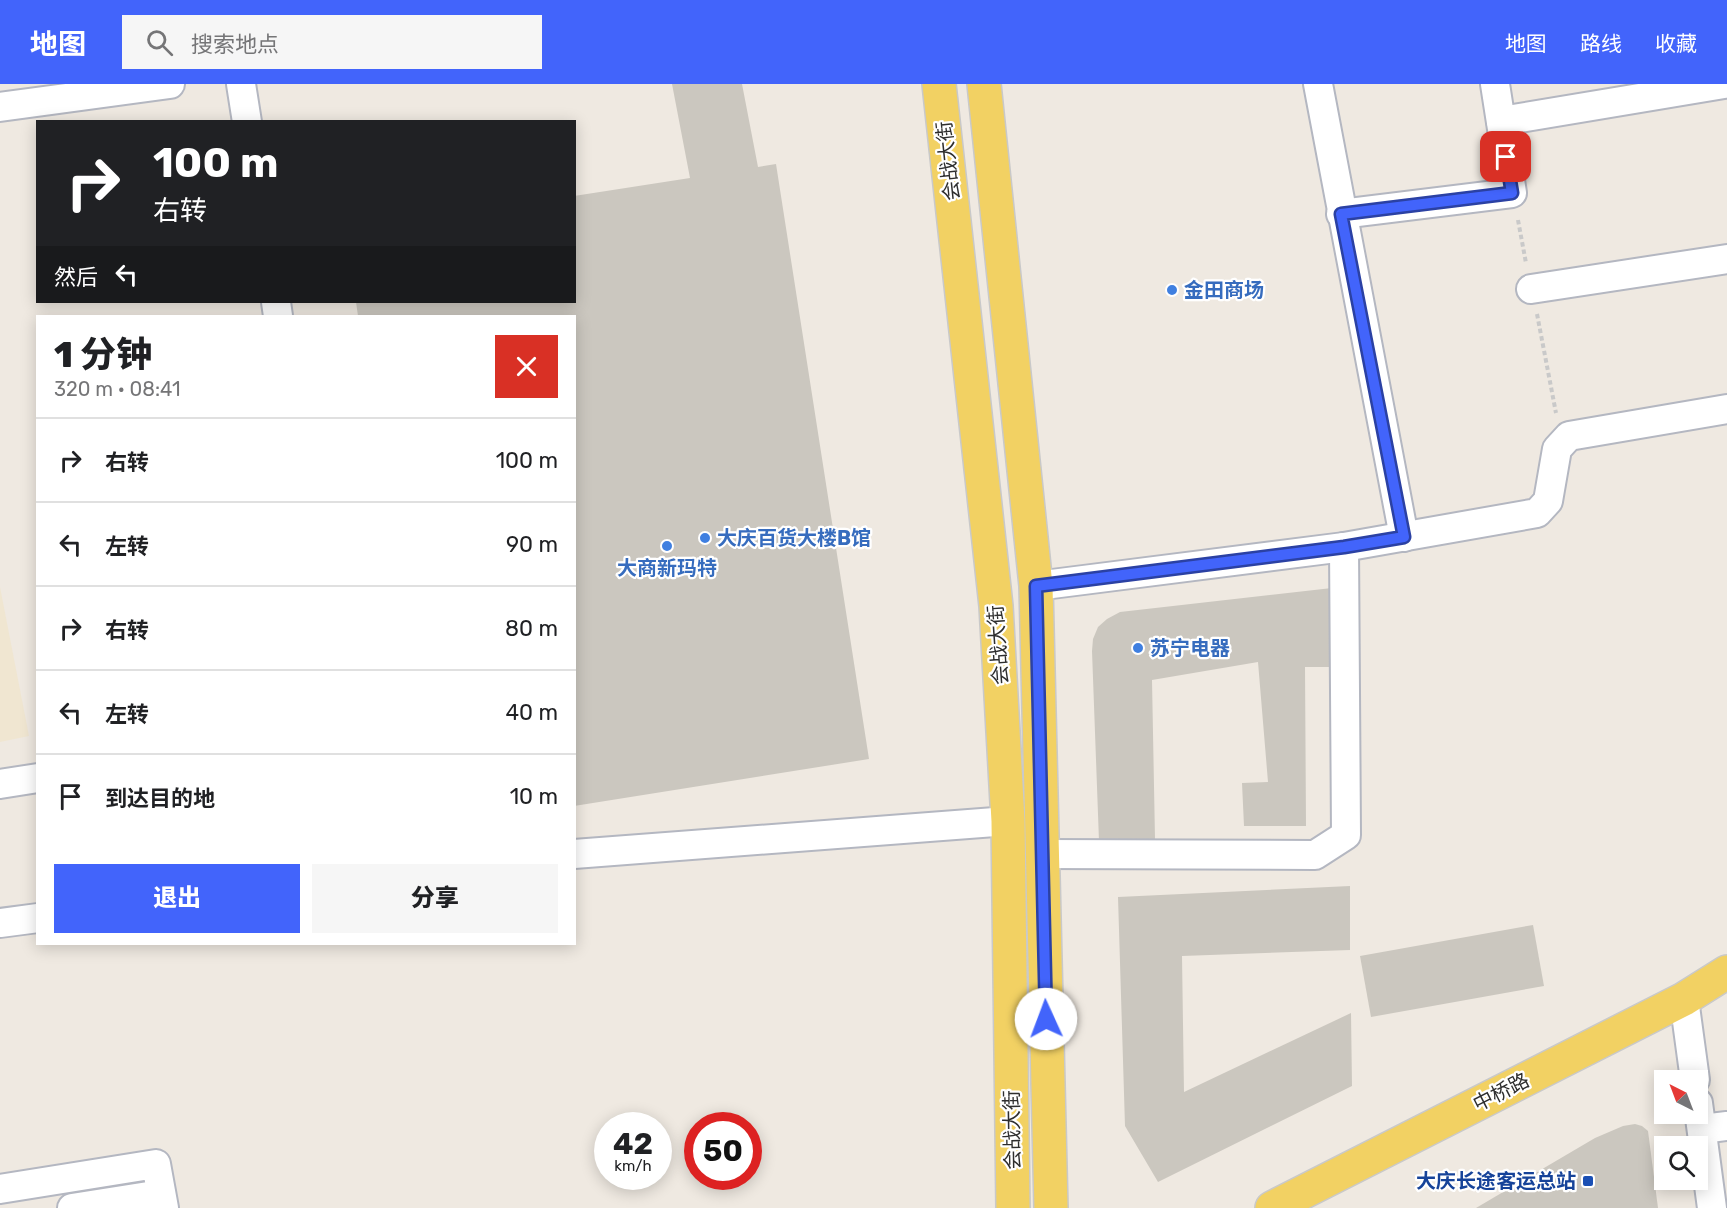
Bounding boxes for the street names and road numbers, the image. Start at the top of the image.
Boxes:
street label: 会战大街 [932,120,964,202]
street label: 会战大街 [983,604,1013,686]
street label: 中桥路 [1469,1068,1533,1116]
street label: 会战大街 [999,1090,1025,1170]

